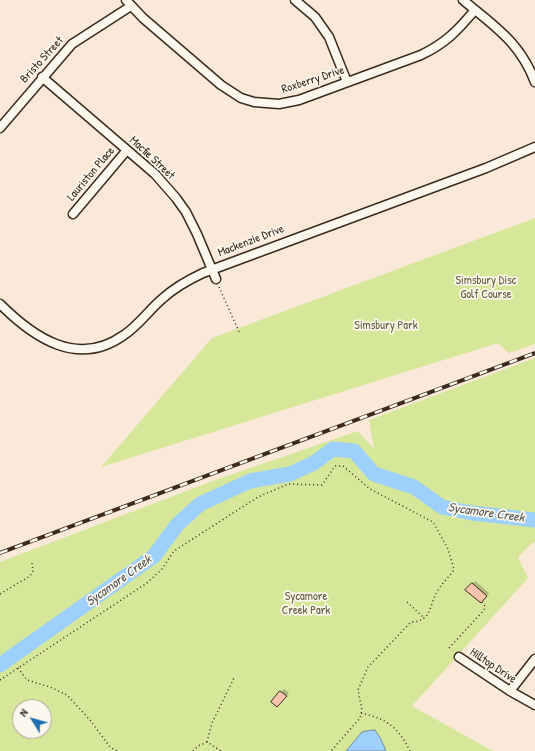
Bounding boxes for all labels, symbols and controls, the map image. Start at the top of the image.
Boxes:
street label: Bristo Street [17,34,67,86]
street label: Roxberry Drive [280,63,346,97]
street label: Macfie Street [126,133,178,183]
street label: Lauriston Place [64,144,118,204]
street label: Mackenzie Drive [216,222,286,260]
park label: Simsbury Disc Golf Course [456,274,516,302]
park label: Simsbury Park [354,319,418,333]
water label: Sycamore Creek [447,500,525,526]
water label: Sycamore Creek [83,552,155,610]
park label: Sycamore Creek Park [282,590,330,618]
street label: Hilltop Drive [467,645,519,687]
north arrow [12,699,52,739]
text: N [16,706,31,719]

